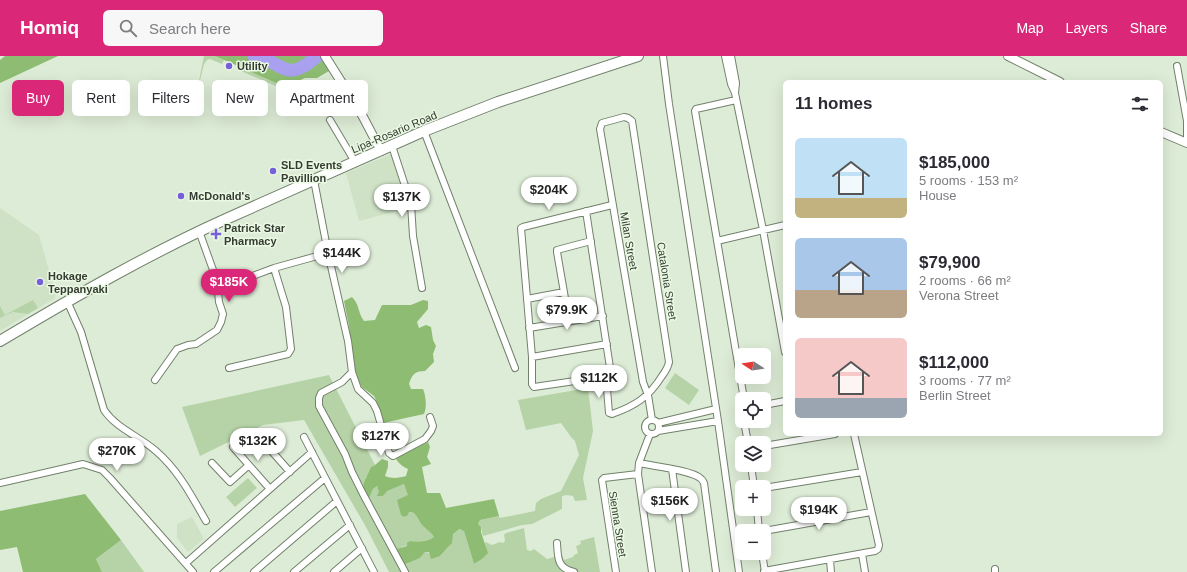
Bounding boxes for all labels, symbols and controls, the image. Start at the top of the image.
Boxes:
search box [103,10,383,46]
text: Homiq [20,17,79,38]
icon: search [117,17,139,39]
text: Search here [149,20,231,37]
text: Map [1016,20,1044,36]
text: Layers [1066,20,1108,36]
text: Share [1130,20,1167,36]
place label: Utility [237,60,268,72]
marker: Utility [224,61,234,71]
chip: Buy [12,80,64,116]
chip: Rent [72,80,130,116]
chip: Filters [138,80,204,116]
chip: New [212,80,268,116]
chip: Apartment [276,80,368,116]
icon: filters [1129,93,1151,115]
text: 11 homes [795,94,873,113]
street label: Lipa-Rosario Road [349,109,439,155]
text: $185,000 [919,153,990,172]
icon: home [827,154,875,202]
place label: SLD Events Pavillion [281,159,342,184]
marker: SLD Events Pavillion [268,166,278,176]
text: 5 rooms · 153 m² [919,173,1018,188]
pin: $204K [521,177,577,211]
text: $204K [530,182,568,197]
pin: $137K [374,184,430,218]
text: House [919,188,957,203]
text: $137K [383,189,421,204]
place label: McDonald's [189,190,250,202]
marker: McDonald's [176,191,186,201]
street label: Milan Street [618,211,640,271]
place label: Patrick Star Pharmacy [224,222,286,247]
marker: Patrick Star Pharmacy [211,229,221,239]
pin: $144K [314,240,370,274]
street label: Catalonia Street [655,241,679,321]
text: $144K [323,245,361,260]
text: $79,900 [919,253,980,272]
icon: home [827,254,875,302]
pin: $185K [201,269,257,303]
place label: Hokage Teppanyaki [48,270,108,295]
text: 2 rooms · 66 m² [919,273,1011,288]
text: $185K [210,274,248,289]
marker: Hokage Teppanyaki [35,277,45,287]
text: Verona Street [919,288,999,303]
pin: $79.9K [534,297,600,331]
text: $79.9K [546,302,588,317]
north arrow [735,348,771,384]
map controls [735,348,771,560]
text: $112,000 [919,353,989,372]
icon: home [827,354,875,402]
pin: $112K [571,365,627,399]
text: $112K [580,370,618,385]
text: 3 rooms · 77 m² [919,373,1011,388]
text: Berlin Street [919,388,991,403]
button: locate [735,392,771,428]
pin: $127K [353,423,409,457]
pin: $132K [230,428,286,462]
text: $127K [362,428,400,443]
text: $132K [239,433,277,448]
button: layers [735,436,771,472]
pin: $270K [89,438,145,472]
text: $270K [98,443,136,458]
button: + [735,480,771,516]
pin: $156K [642,488,698,522]
street label: Sienna Street [607,490,629,558]
text: $156K [651,493,689,508]
pin: $194K [791,497,847,531]
text: $194K [800,502,838,517]
button: − [735,524,771,560]

